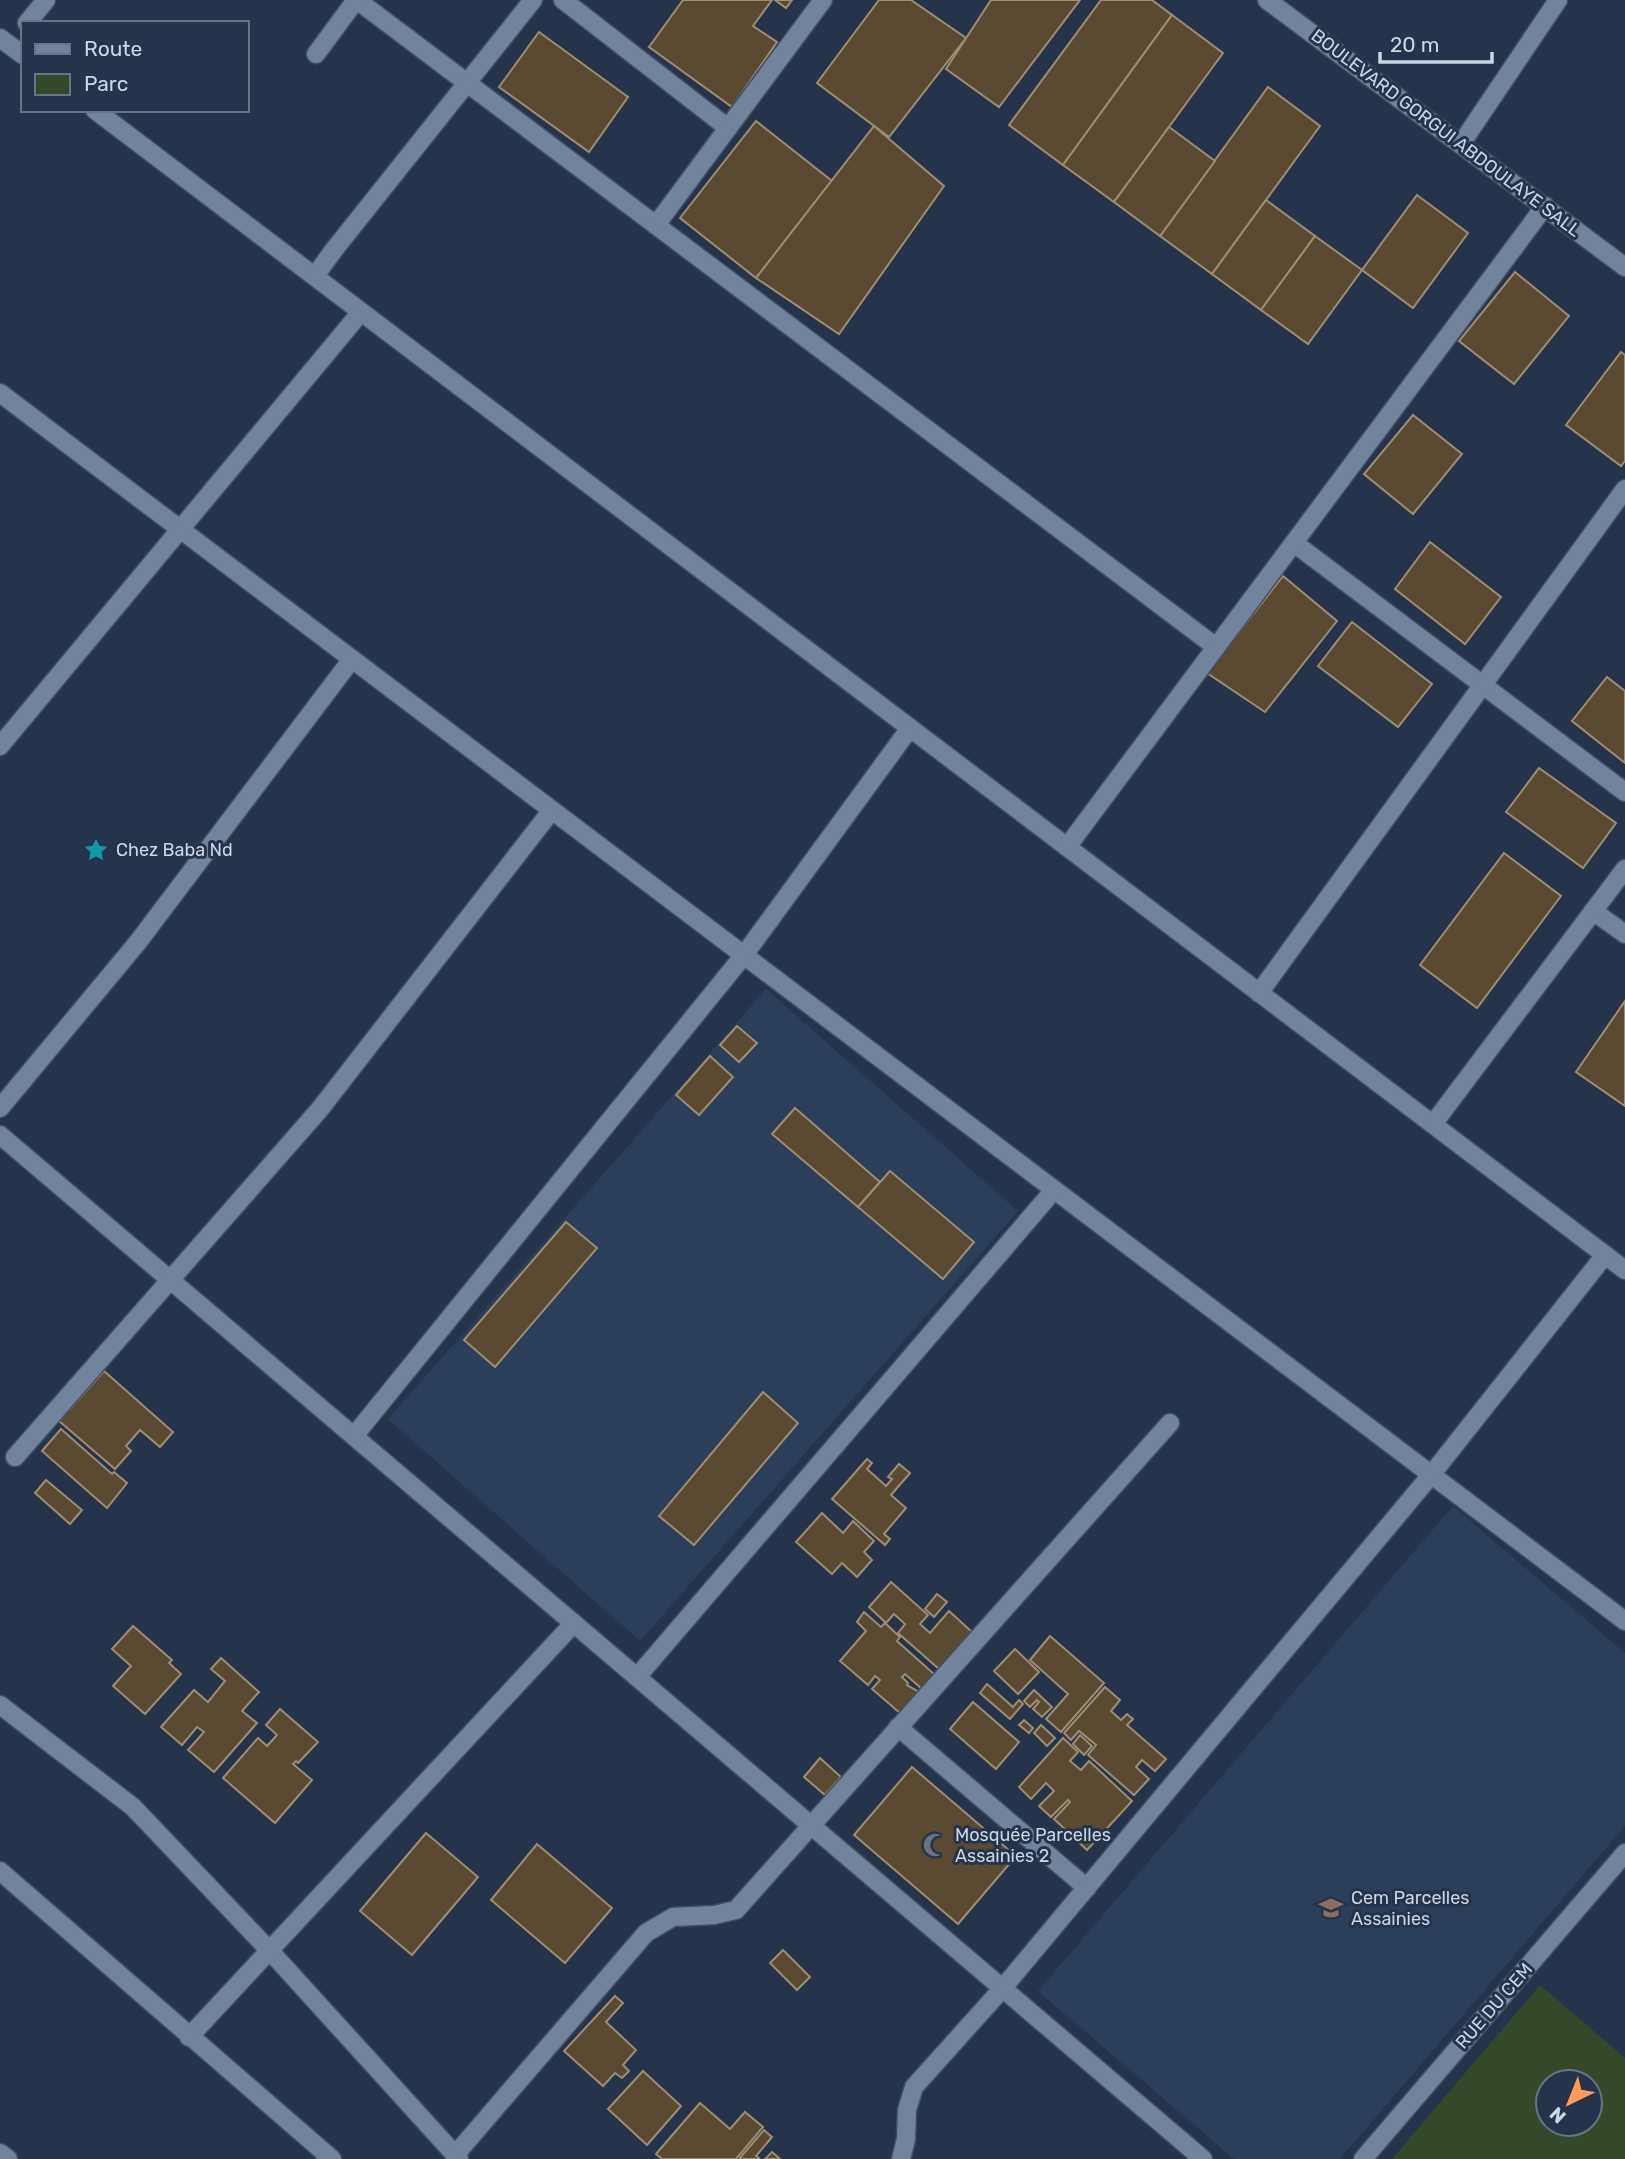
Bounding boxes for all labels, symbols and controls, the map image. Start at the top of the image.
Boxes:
legend [21,21,248,112]
scale bar [1380,21,1492,65]
street label: BOULEVARD GORGUI ABDOULAYE SALL [1307,24,1585,242]
text: 20 m [1390,32,1439,57]
text: Route [84,36,142,61]
text: Parc [84,71,128,96]
place icon: Chez Baba Nd [82,836,110,864]
place label: Chez Baba Nd [116,839,233,861]
place label: Mosquée Parcelles Assainies 2 [955,1824,1111,1867]
mosque icon: Mosquée Parcelles Assainies 2 [921,1831,949,1859]
place label: Cem Parcelles Assainies [1351,1887,1469,1930]
school or university icon: Cem Parcelles Assainies [1317,1894,1345,1922]
street label: RUE DU CEM [1451,1959,1537,2053]
north arrow [1534,2068,1604,2138]
text: N [1545,2102,1571,2128]

